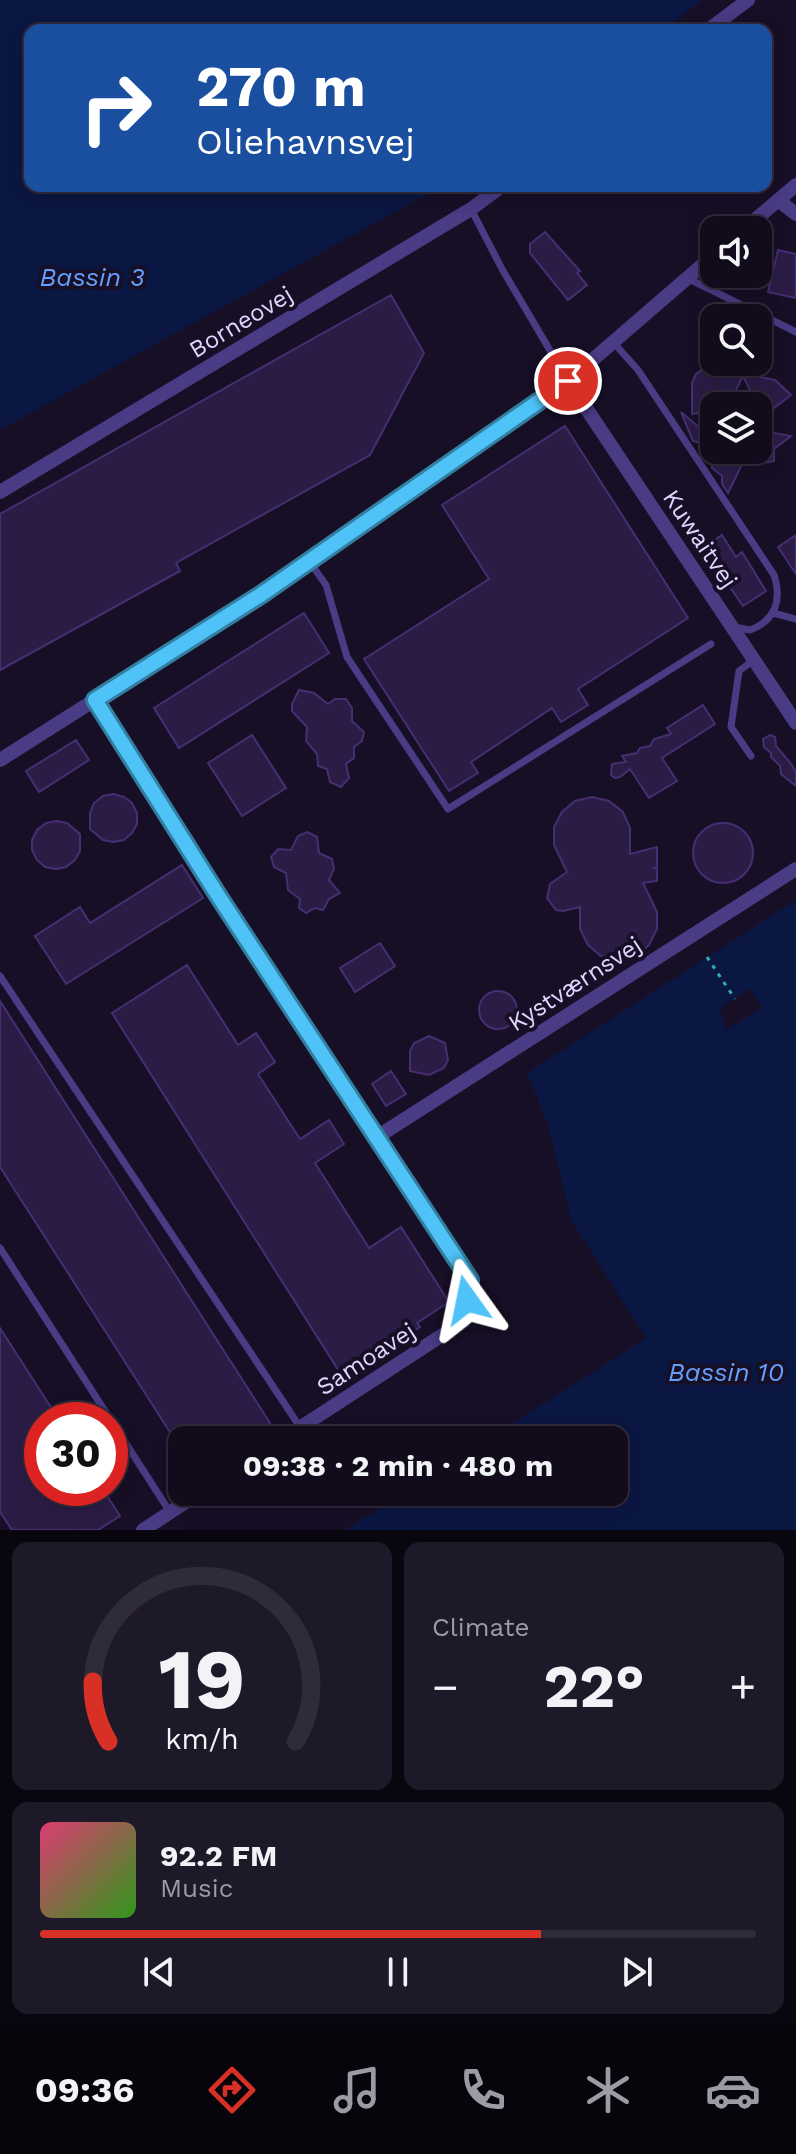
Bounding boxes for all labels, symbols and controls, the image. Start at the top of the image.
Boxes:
text: 270 m [196,54,366,120]
icon: right [64,56,168,160]
text: Oliehavnsvej [196,121,415,163]
map controls [700,216,772,464]
button: sound [700,216,772,288]
water label: Bassin 3 [39,262,145,292]
street label: Borneovej [184,280,298,364]
button: search [700,304,772,376]
pin [534,347,602,415]
icon: arrive [546,359,590,403]
button: layers [700,392,772,464]
street label: Kuwaitvej [657,485,743,593]
street label: Kystværnsvej [503,931,647,1037]
position arrow [425,1258,509,1342]
street label: Samoavej [311,1317,421,1401]
water label: Bassin 10 [668,1357,784,1387]
speed limit sign: 30 [24,1402,128,1506]
text: 09:38 · 2 min · 480 m [243,1448,553,1483]
text: Climate [432,1612,530,1642]
text: 19 [158,1631,246,1728]
text: 22° [543,1651,645,1722]
text: − [432,1661,459,1713]
text: + [729,1661,756,1713]
text: km/h [165,1722,239,1756]
text: 92.2 FM [160,1838,277,1873]
text: Music [160,1873,233,1903]
icon: previous [137,1950,181,1994]
icon: pause [376,1950,420,1994]
icon: next [615,1950,659,1994]
icon: directions [204,2062,260,2118]
icon: music [329,2062,385,2118]
icon: phone [455,2062,511,2118]
icon: climate [580,2062,636,2118]
icon: car [705,2062,761,2118]
text: 09:36 [35,2069,134,2111]

